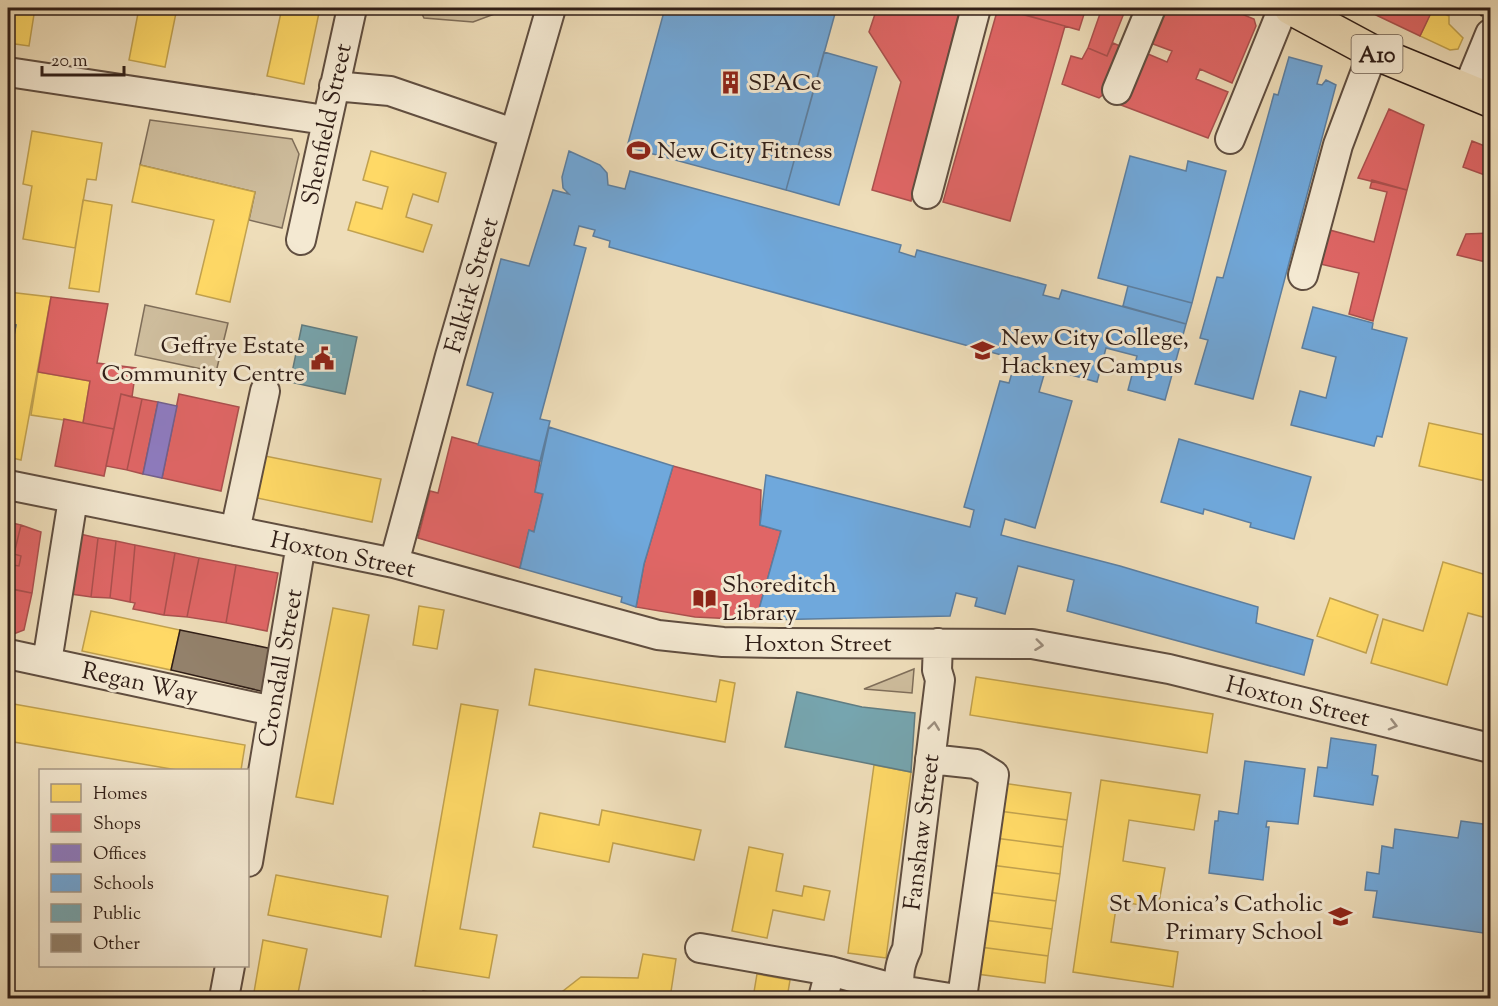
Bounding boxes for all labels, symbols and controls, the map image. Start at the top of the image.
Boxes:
road number: A10 [1352,35,1402,73]
scale bar [42,39,124,77]
street label: Shenfield Street [294,40,362,208]
text: 20 m [51,49,88,75]
place label: SPACe [748,67,822,101]
building icon: SPACe [717,69,743,95]
place label: New City Fitness [657,135,833,169]
sports icon: New City Fitness [626,137,652,163]
street label: Falkirk Street [437,214,509,357]
place label: New City College, Hackney Campus [1001,322,1189,384]
place label: Geffrye Estate Community Centre [102,330,305,392]
school or university icon: New City College, Hackney Campus [970,338,996,364]
public building icon: Geffrye Estate Community Centre [310,346,336,372]
street label: Hoxton Street [267,524,418,588]
place label: Shoreditch Library [722,569,837,631]
library icon: Shoreditch Library [691,585,717,611]
street label: Crondall Street [251,587,313,750]
street label: Hoxton Street [744,628,892,662]
one-way arrow [1035,638,1044,651]
street label: Regan Way [78,655,201,713]
street label: Hoxton Street [1222,669,1373,737]
one-way arrow [1388,717,1398,730]
one-way arrow [927,721,939,731]
street label: Fanshaw Street [897,752,949,912]
legend [39,769,249,967]
text: Homes [93,782,147,808]
text: Shops [93,812,141,838]
text: Offices [93,842,146,868]
text: Schools [93,872,154,898]
place label: St Monica's Catholic Primary School [1109,888,1323,950]
text: Public [93,902,141,928]
school or university icon: St Monica's Catholic Primary School [1328,904,1354,930]
text: Other [93,932,140,958]

